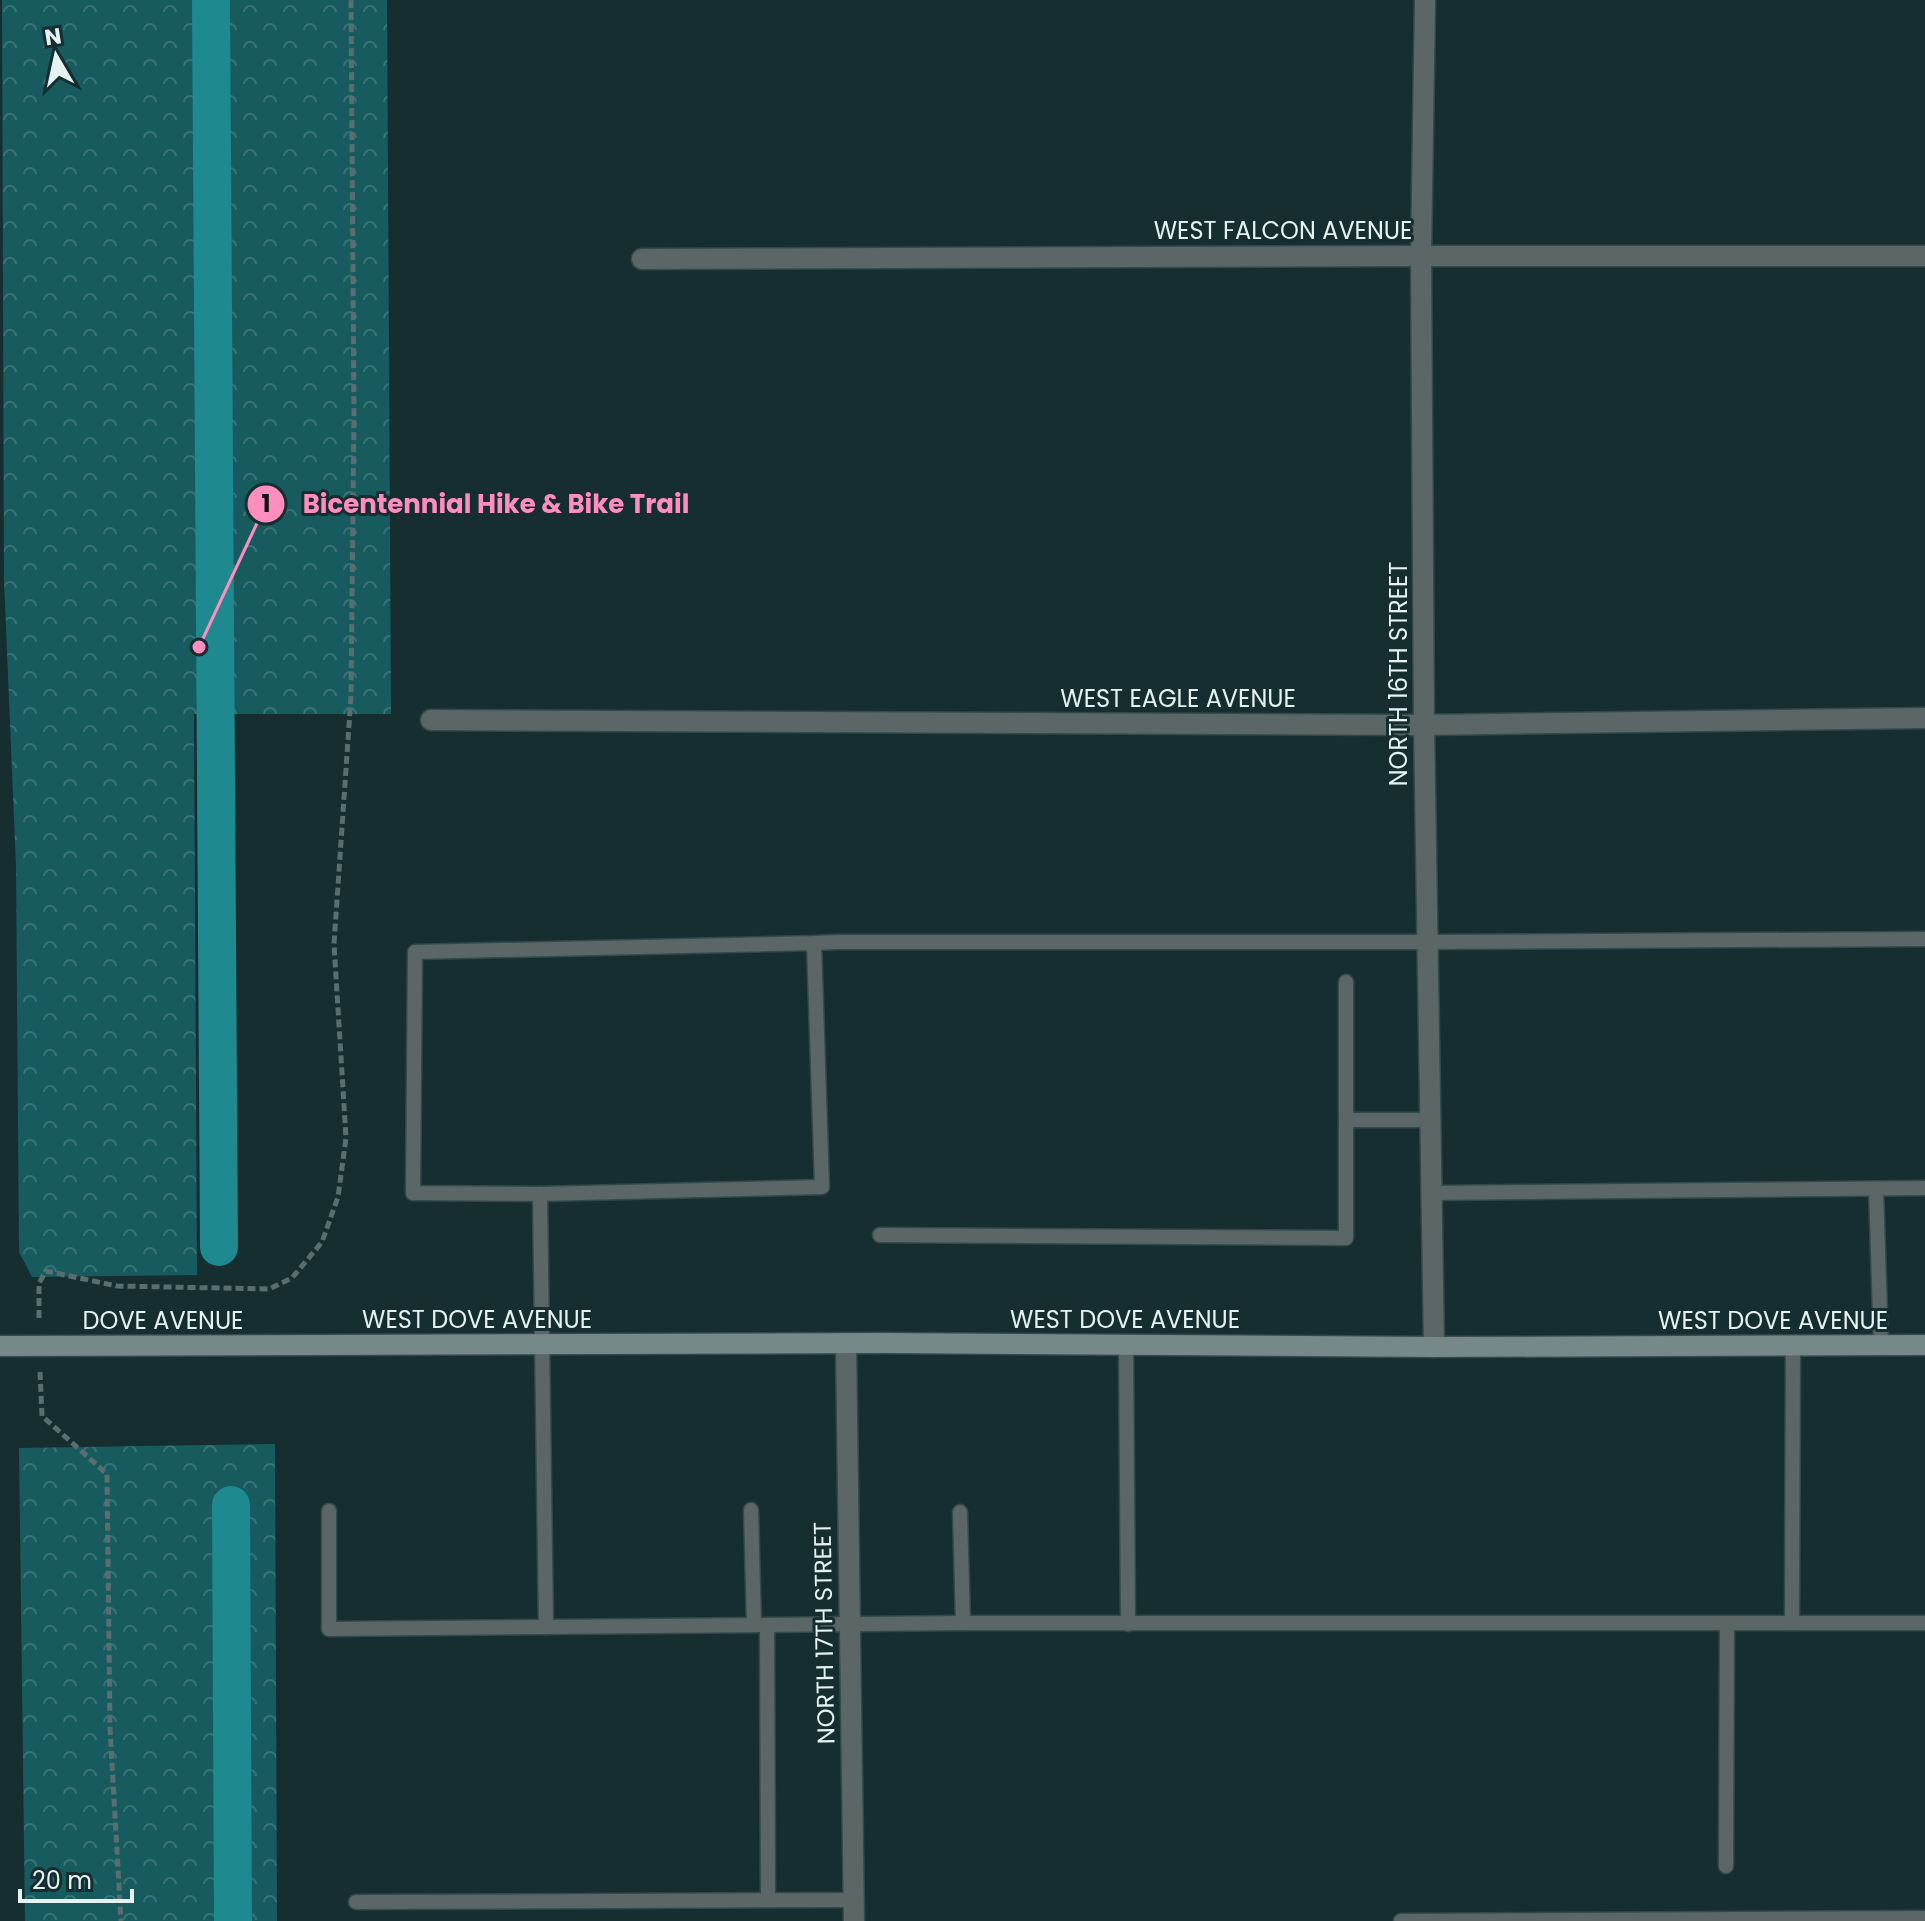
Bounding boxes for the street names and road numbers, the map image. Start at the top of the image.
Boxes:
street label: WEST FALCON AVENUE [1154,214,1412,247]
street label: NORTH 16TH STREET [1382,562,1415,786]
street label: WEST EAGLE AVENUE [1060,682,1296,715]
street label: WEST DOVE AVENUE [362,1303,592,1336]
street label: WEST DOVE AVENUE [1010,1303,1240,1336]
street label: DOVE AVENUE [83,1304,243,1337]
street label: WEST DOVE AVENUE [1658,1304,1888,1337]
street label: NORTH 17TH STREET [806,1522,842,1744]

